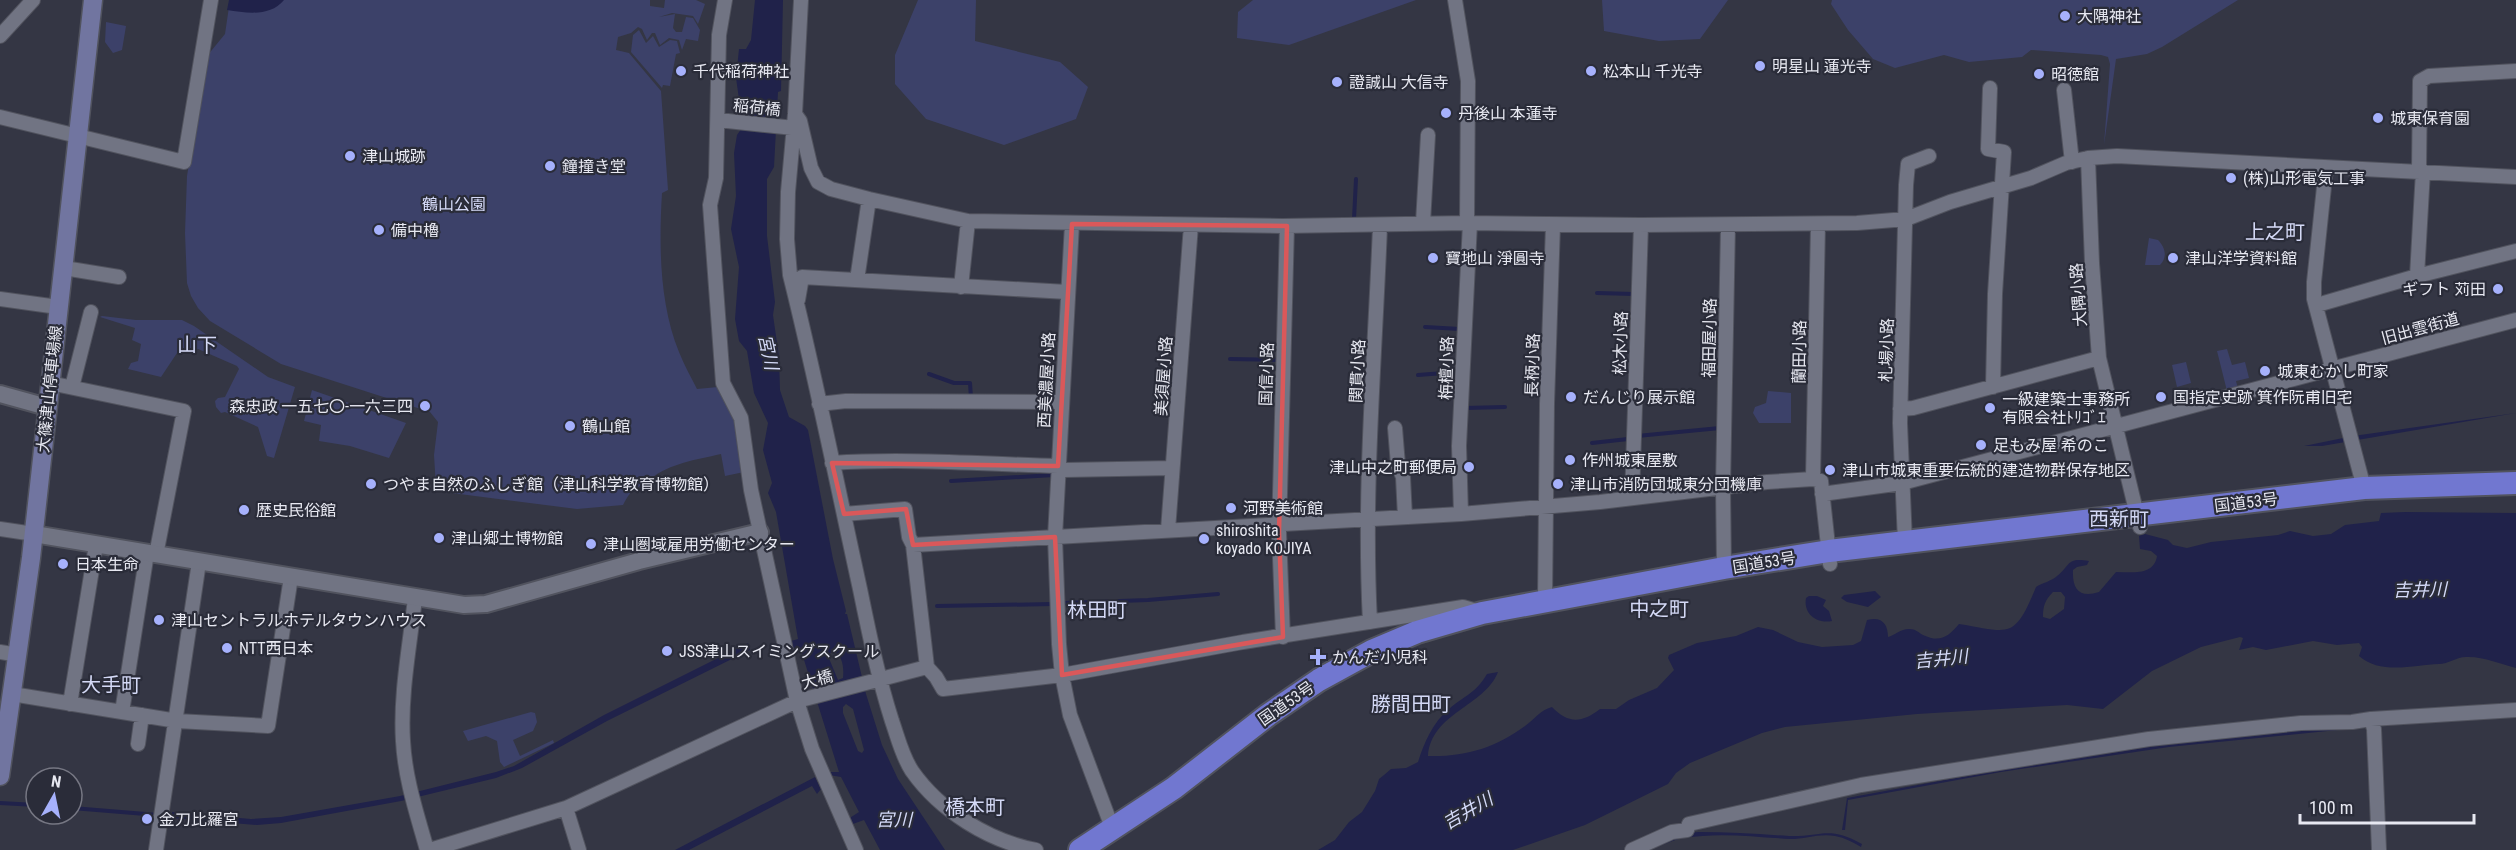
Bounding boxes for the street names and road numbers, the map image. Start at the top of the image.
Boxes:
street label: 稲荷橋 [732,96,782,119]
street label: 大隅小路 [2067,262,2090,328]
street label: 福田屋小路 [1699,298,1720,378]
street label: 旧出雲街道 [2379,309,2461,348]
street label: 松木小路 [1610,311,1631,375]
street label: 札場小路 [1876,318,1897,382]
street label: 蘭田小路 [1789,320,1810,384]
street label: 大篠津山停車場線 [33,324,66,454]
street label: 西美濃屋小路 [1034,332,1058,428]
street label: 長柄小路 [1522,333,1543,397]
street label: 美須屋小路 [1151,335,1176,417]
street label: 栴檀小路 [1436,336,1457,400]
street label: 関貫小路 [1346,339,1369,403]
street label: 国信小路 [1256,342,1277,406]
street label: 国道53号 [2213,489,2279,516]
street label: 国道53号 [1731,548,1797,577]
street label: 大橋 [799,666,835,693]
street label: 国道53号 [1255,677,1318,729]

